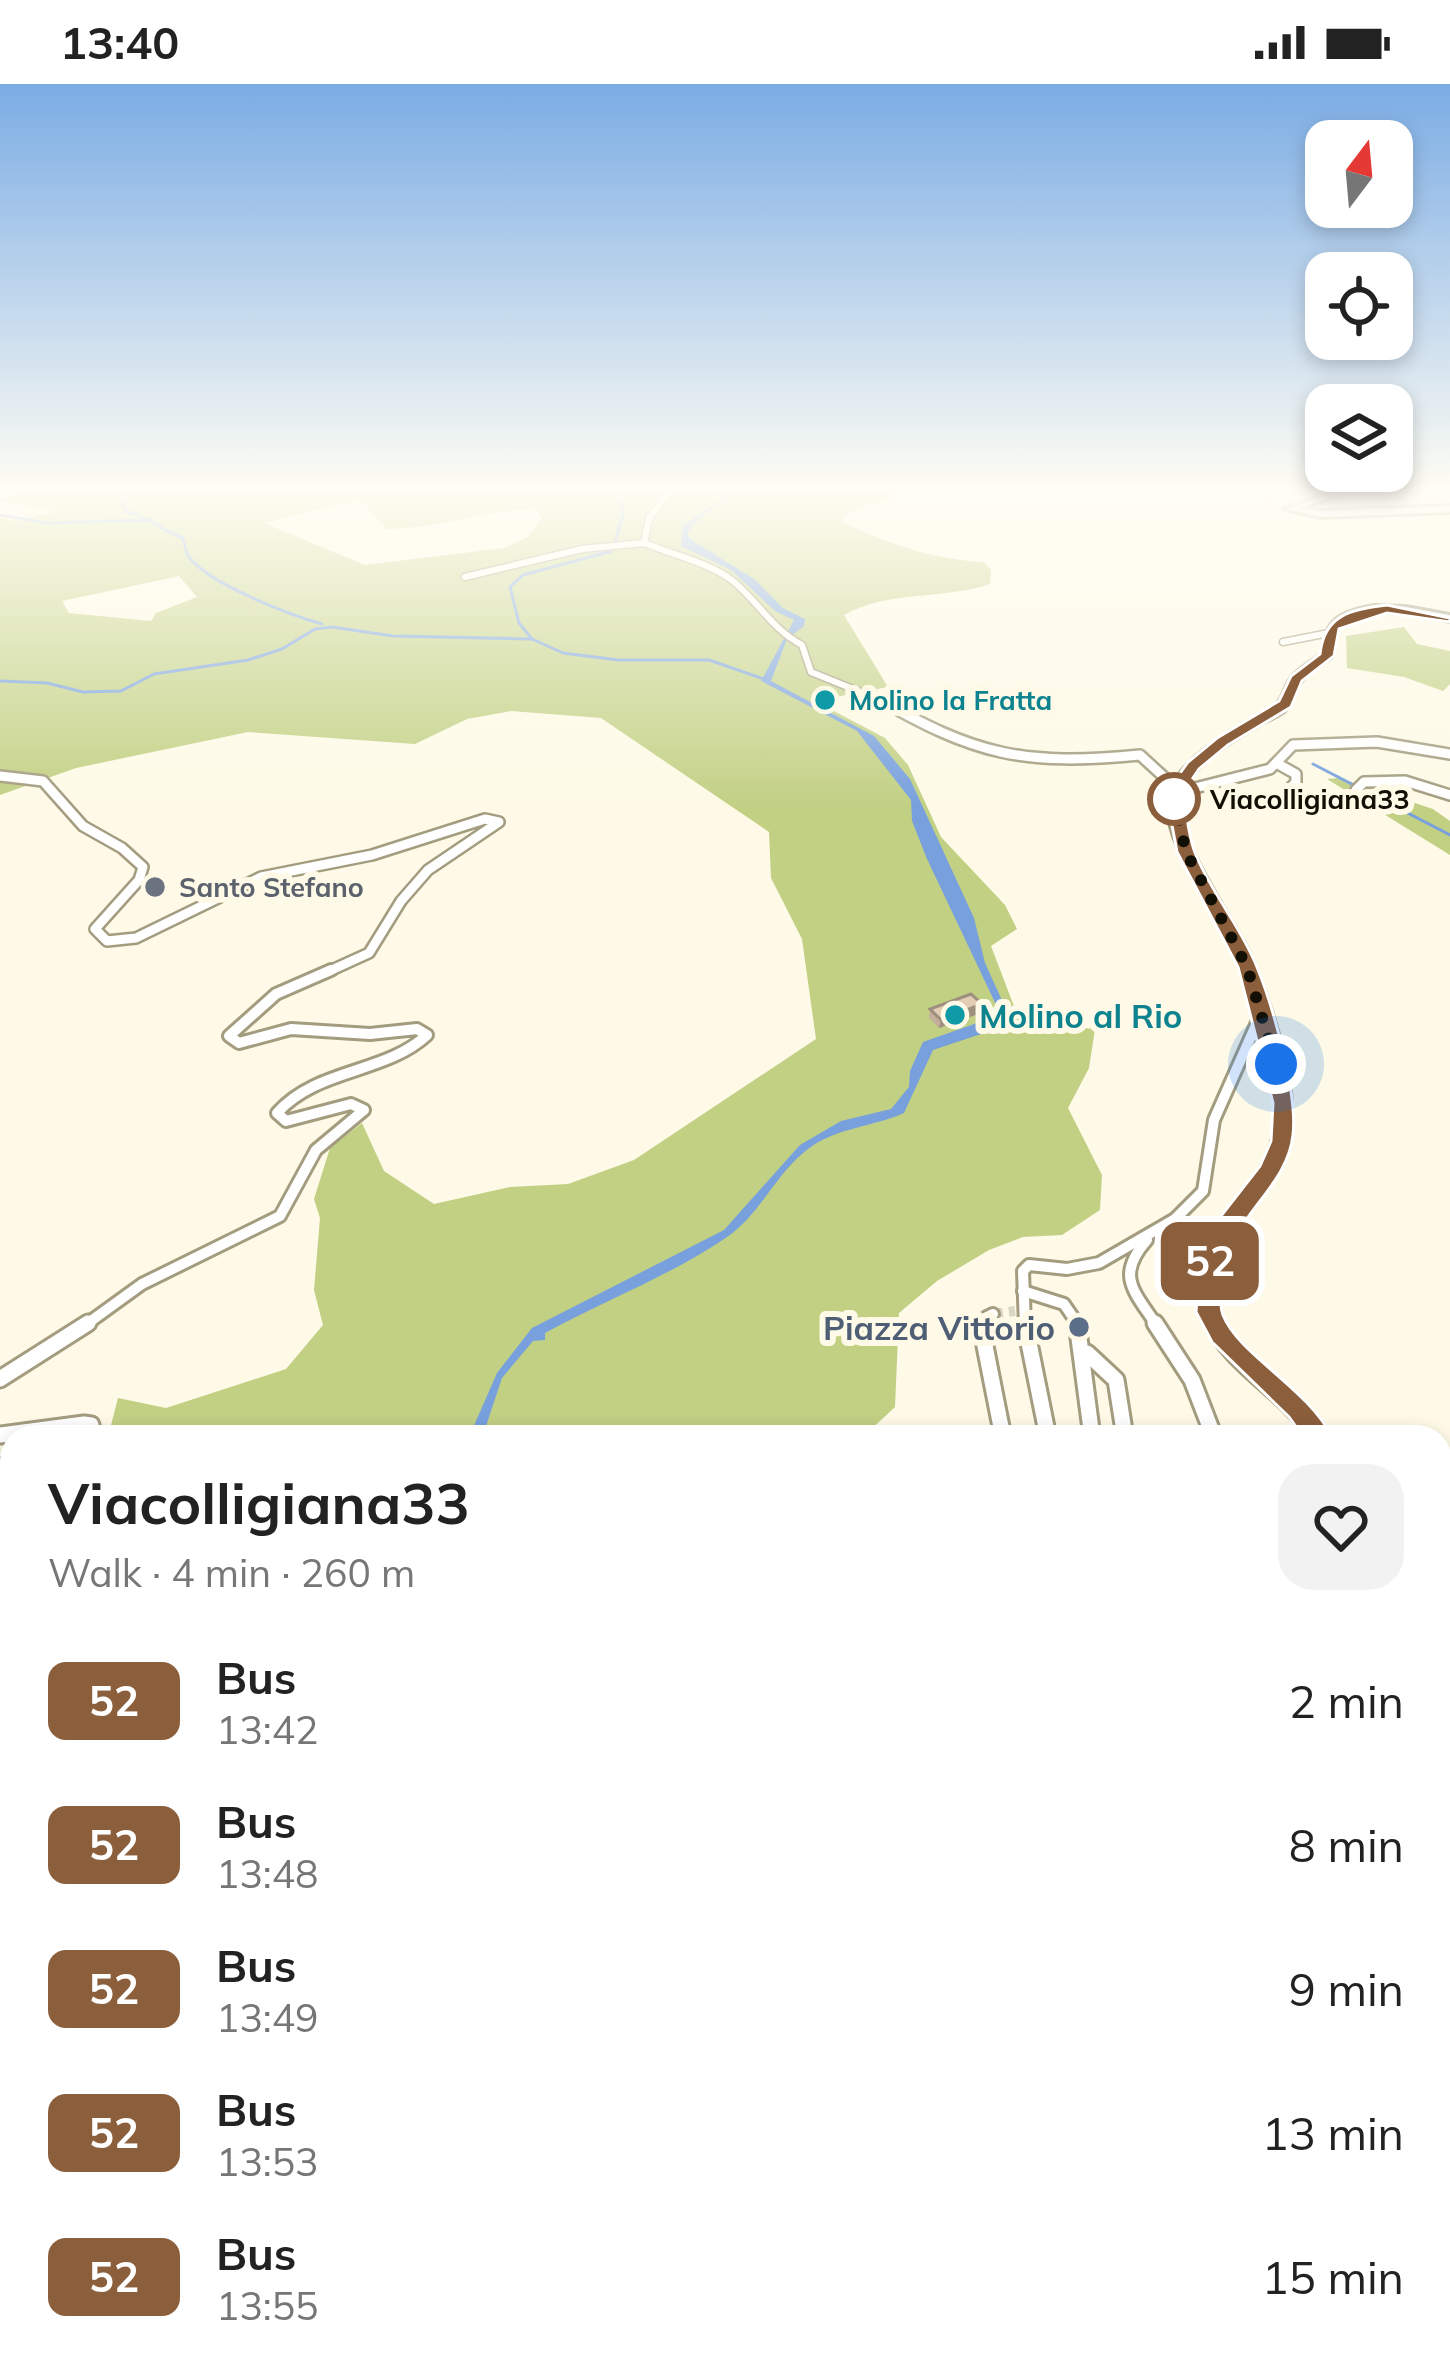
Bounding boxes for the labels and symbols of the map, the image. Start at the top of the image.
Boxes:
north arrow [1305,120,1413,228]
place label: Molino la Fratta [849,683,1052,717]
marker: Molino la Fratta [812,687,838,713]
marker: Viacolligiana33 [1149,774,1199,824]
place label: Viacolligiana33 [1209,782,1410,816]
place label: Santo Stefano [179,870,364,904]
marker: Santo Stefano [142,874,168,900]
place label: Molino al Rio [979,995,1182,1036]
marker: Molino al Rio [942,1002,968,1028]
your location [1246,1034,1306,1094]
line badge: 52 [1156,1222,1264,1300]
place label: Piazza Vittorio [823,1307,1055,1348]
marker: Piazza Vittorio [1066,1314,1092,1340]

